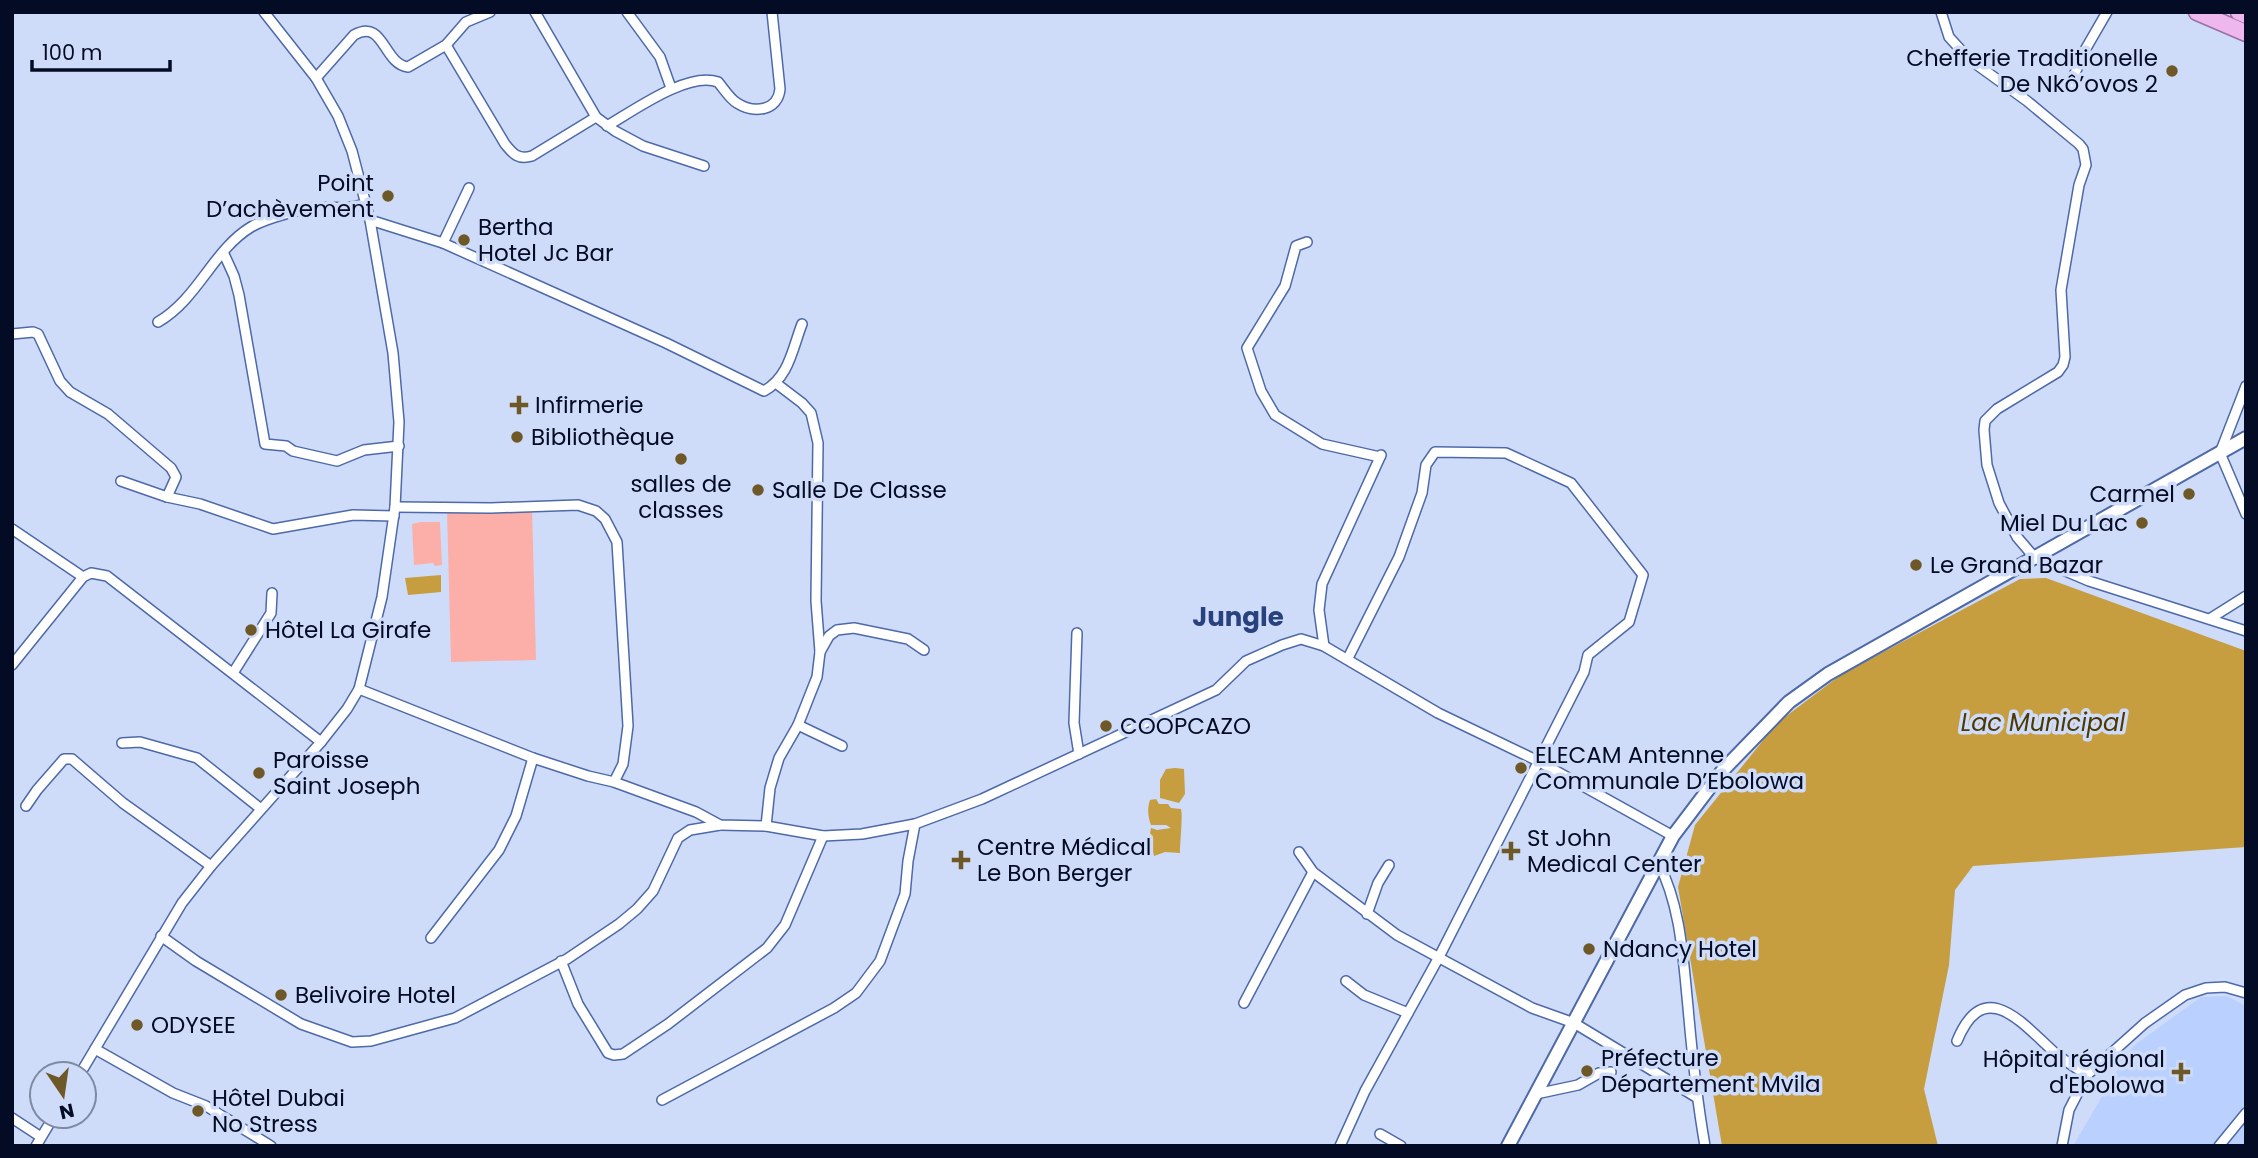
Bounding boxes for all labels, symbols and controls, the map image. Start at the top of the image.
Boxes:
scale bar [32,28,170,72]
text: 100 m [42,38,102,67]
place label: Chefferie Traditionelle De Nkô’ovos 2 [1906,42,2158,100]
marker: Chefferie Traditionelle De Nkô’ovos 2 [2164,63,2180,79]
place label: Point D’achèvement [206,167,374,225]
marker: Point D’achèvement [380,188,396,204]
place label: Bertha Hotel Jc Bar [478,211,614,269]
marker: Bertha Hotel Jc Bar [456,232,472,248]
place label: Infirmerie [535,389,644,421]
marker: Infirmerie [509,395,529,415]
place label: Bibliothèque [531,421,674,453]
marker: Bibliothèque [509,429,525,445]
marker: salles de classes [673,451,689,467]
place label: salles de classes [630,468,732,526]
place label: Salle De Classe [772,474,947,506]
place label: Carmel [2090,478,2175,510]
marker: Salle De Classe [750,482,766,498]
marker: Carmel [2181,486,2197,502]
place label: Miel Du Lac [2000,507,2128,539]
marker: Miel Du Lac [2134,515,2150,531]
place label: Le Grand Bazar [1930,549,2103,581]
marker: Le Grand Bazar [1908,557,1924,573]
district label: Jungle [1192,599,1284,635]
place label: Hôtel La Girafe [265,614,431,646]
marker: Hôtel La Girafe [243,622,259,638]
water label: Lac Municipal [1961,706,2125,739]
place label: COOPCAZO [1120,710,1251,742]
marker: COOPCAZO [1098,718,1114,734]
place label: ELECAM Antenne Communale D’Ebolowa [1535,739,1804,797]
place label: Paroisse Saint Joseph [273,744,420,802]
marker: ELECAM Antenne Communale D’Ebolowa [1513,760,1529,776]
marker: Paroisse Saint Joseph [251,765,267,781]
place label: St John Medical Center [1527,822,1702,880]
place label: Centre Médical Le Bon Berger [977,831,1152,889]
marker: St John Medical Center [1501,841,1521,861]
marker: Centre Médical Le Bon Berger [951,850,971,870]
place label: Ndancy Hotel [1603,933,1757,965]
marker: Ndancy Hotel [1581,941,1597,957]
place label: Belivoire Hotel [295,979,456,1011]
marker: Belivoire Hotel [273,987,289,1003]
place label: ODYSEE [151,1009,236,1041]
marker: ODYSEE [129,1017,145,1033]
place label: Préfecture Département Mvila [1601,1042,1821,1100]
place label: Hôpital régional d'Ebolowa [1983,1043,2165,1101]
north arrow [28,1060,98,1130]
marker: Hôpital régional d'Ebolowa [2171,1062,2191,1082]
marker: Préfecture Département Mvila [1579,1063,1595,1079]
place label: Hôtel Dubai No Stress [212,1082,345,1140]
text: N [57,1096,77,1126]
marker: Hôtel Dubai No Stress [190,1103,206,1119]

